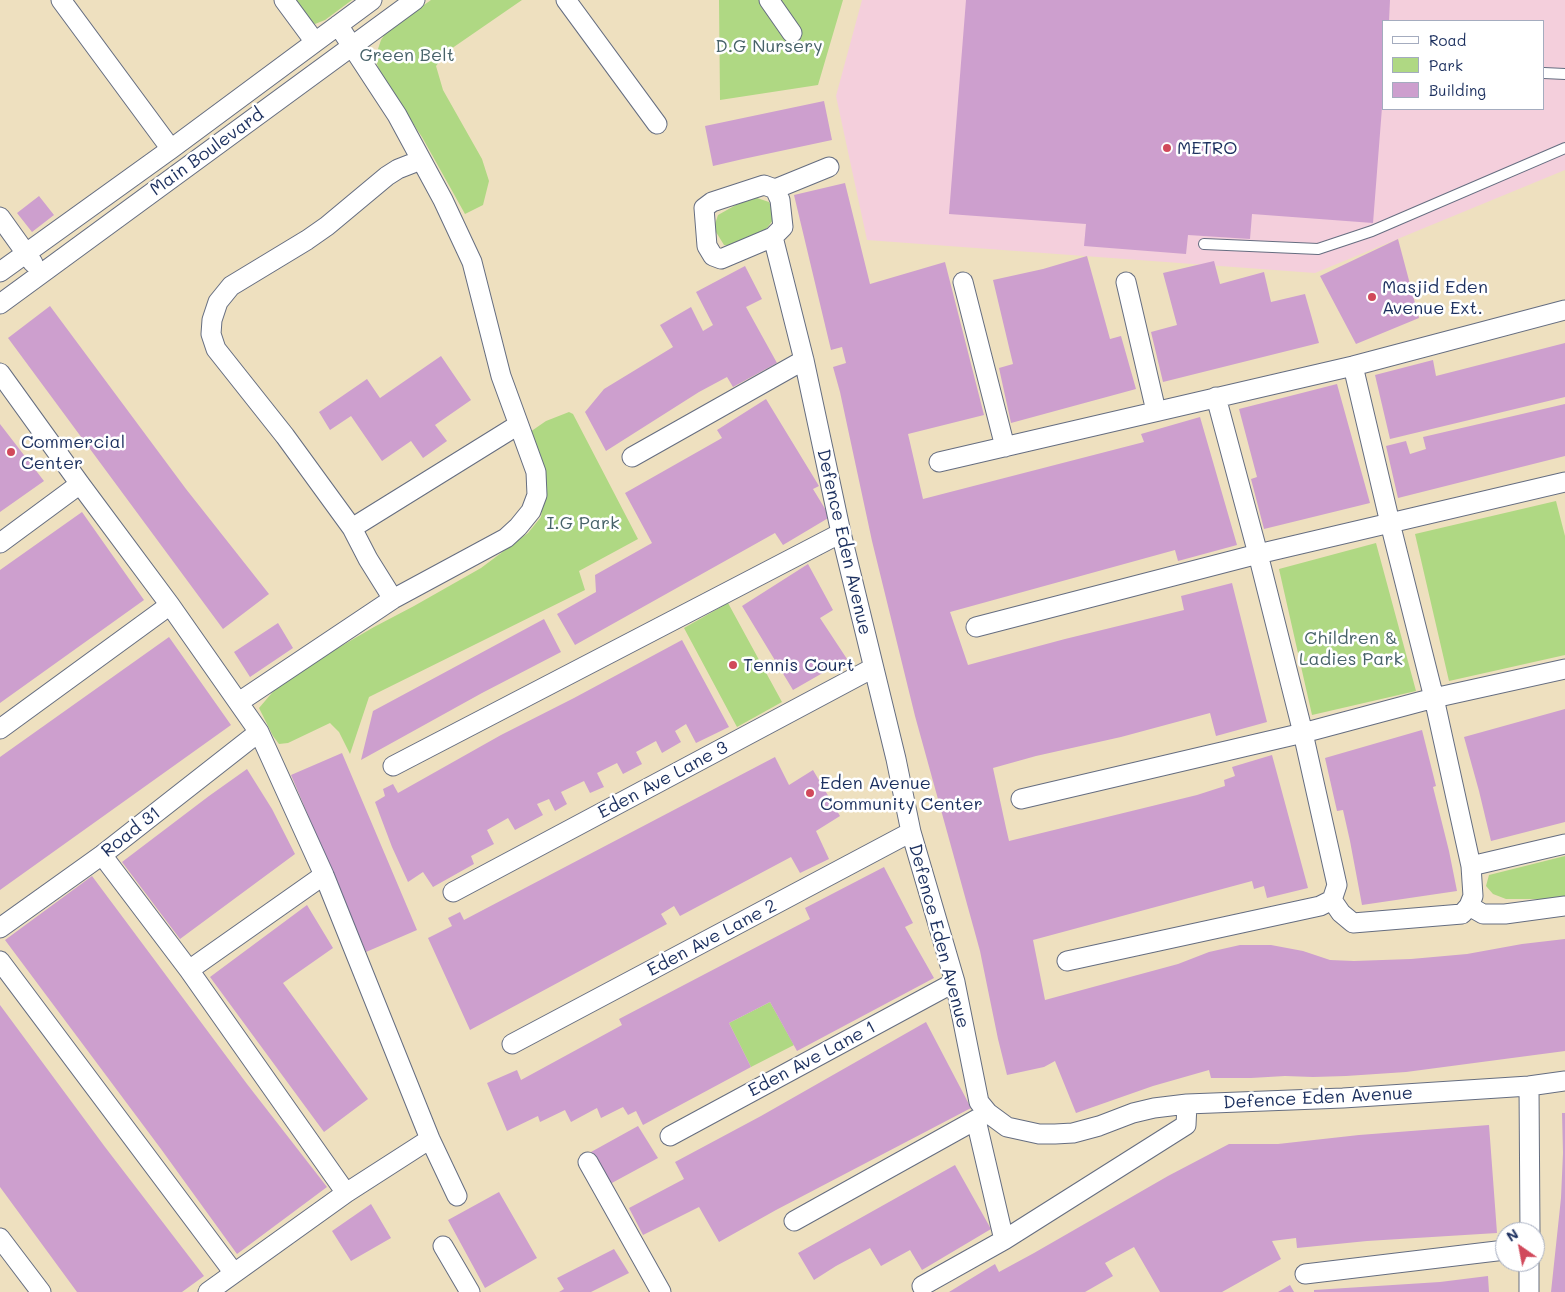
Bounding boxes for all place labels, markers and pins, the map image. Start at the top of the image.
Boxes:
place label: METRO [1177,137,1237,159]
marker: METRO [1161,142,1173,154]
place label: Masjid Eden Avenue Ext. [1382,276,1488,318]
marker: Masjid Eden Avenue Ext. [1366,291,1378,303]
place label: Commercial Center [21,431,125,474]
marker: Commercial Center [5,446,17,458]
place label: Tennis Court [743,654,854,676]
marker: Tennis Court [727,659,739,671]
place label: Eden Avenue Community Center [820,772,983,814]
marker: Eden Avenue Community Center [804,787,816,799]

